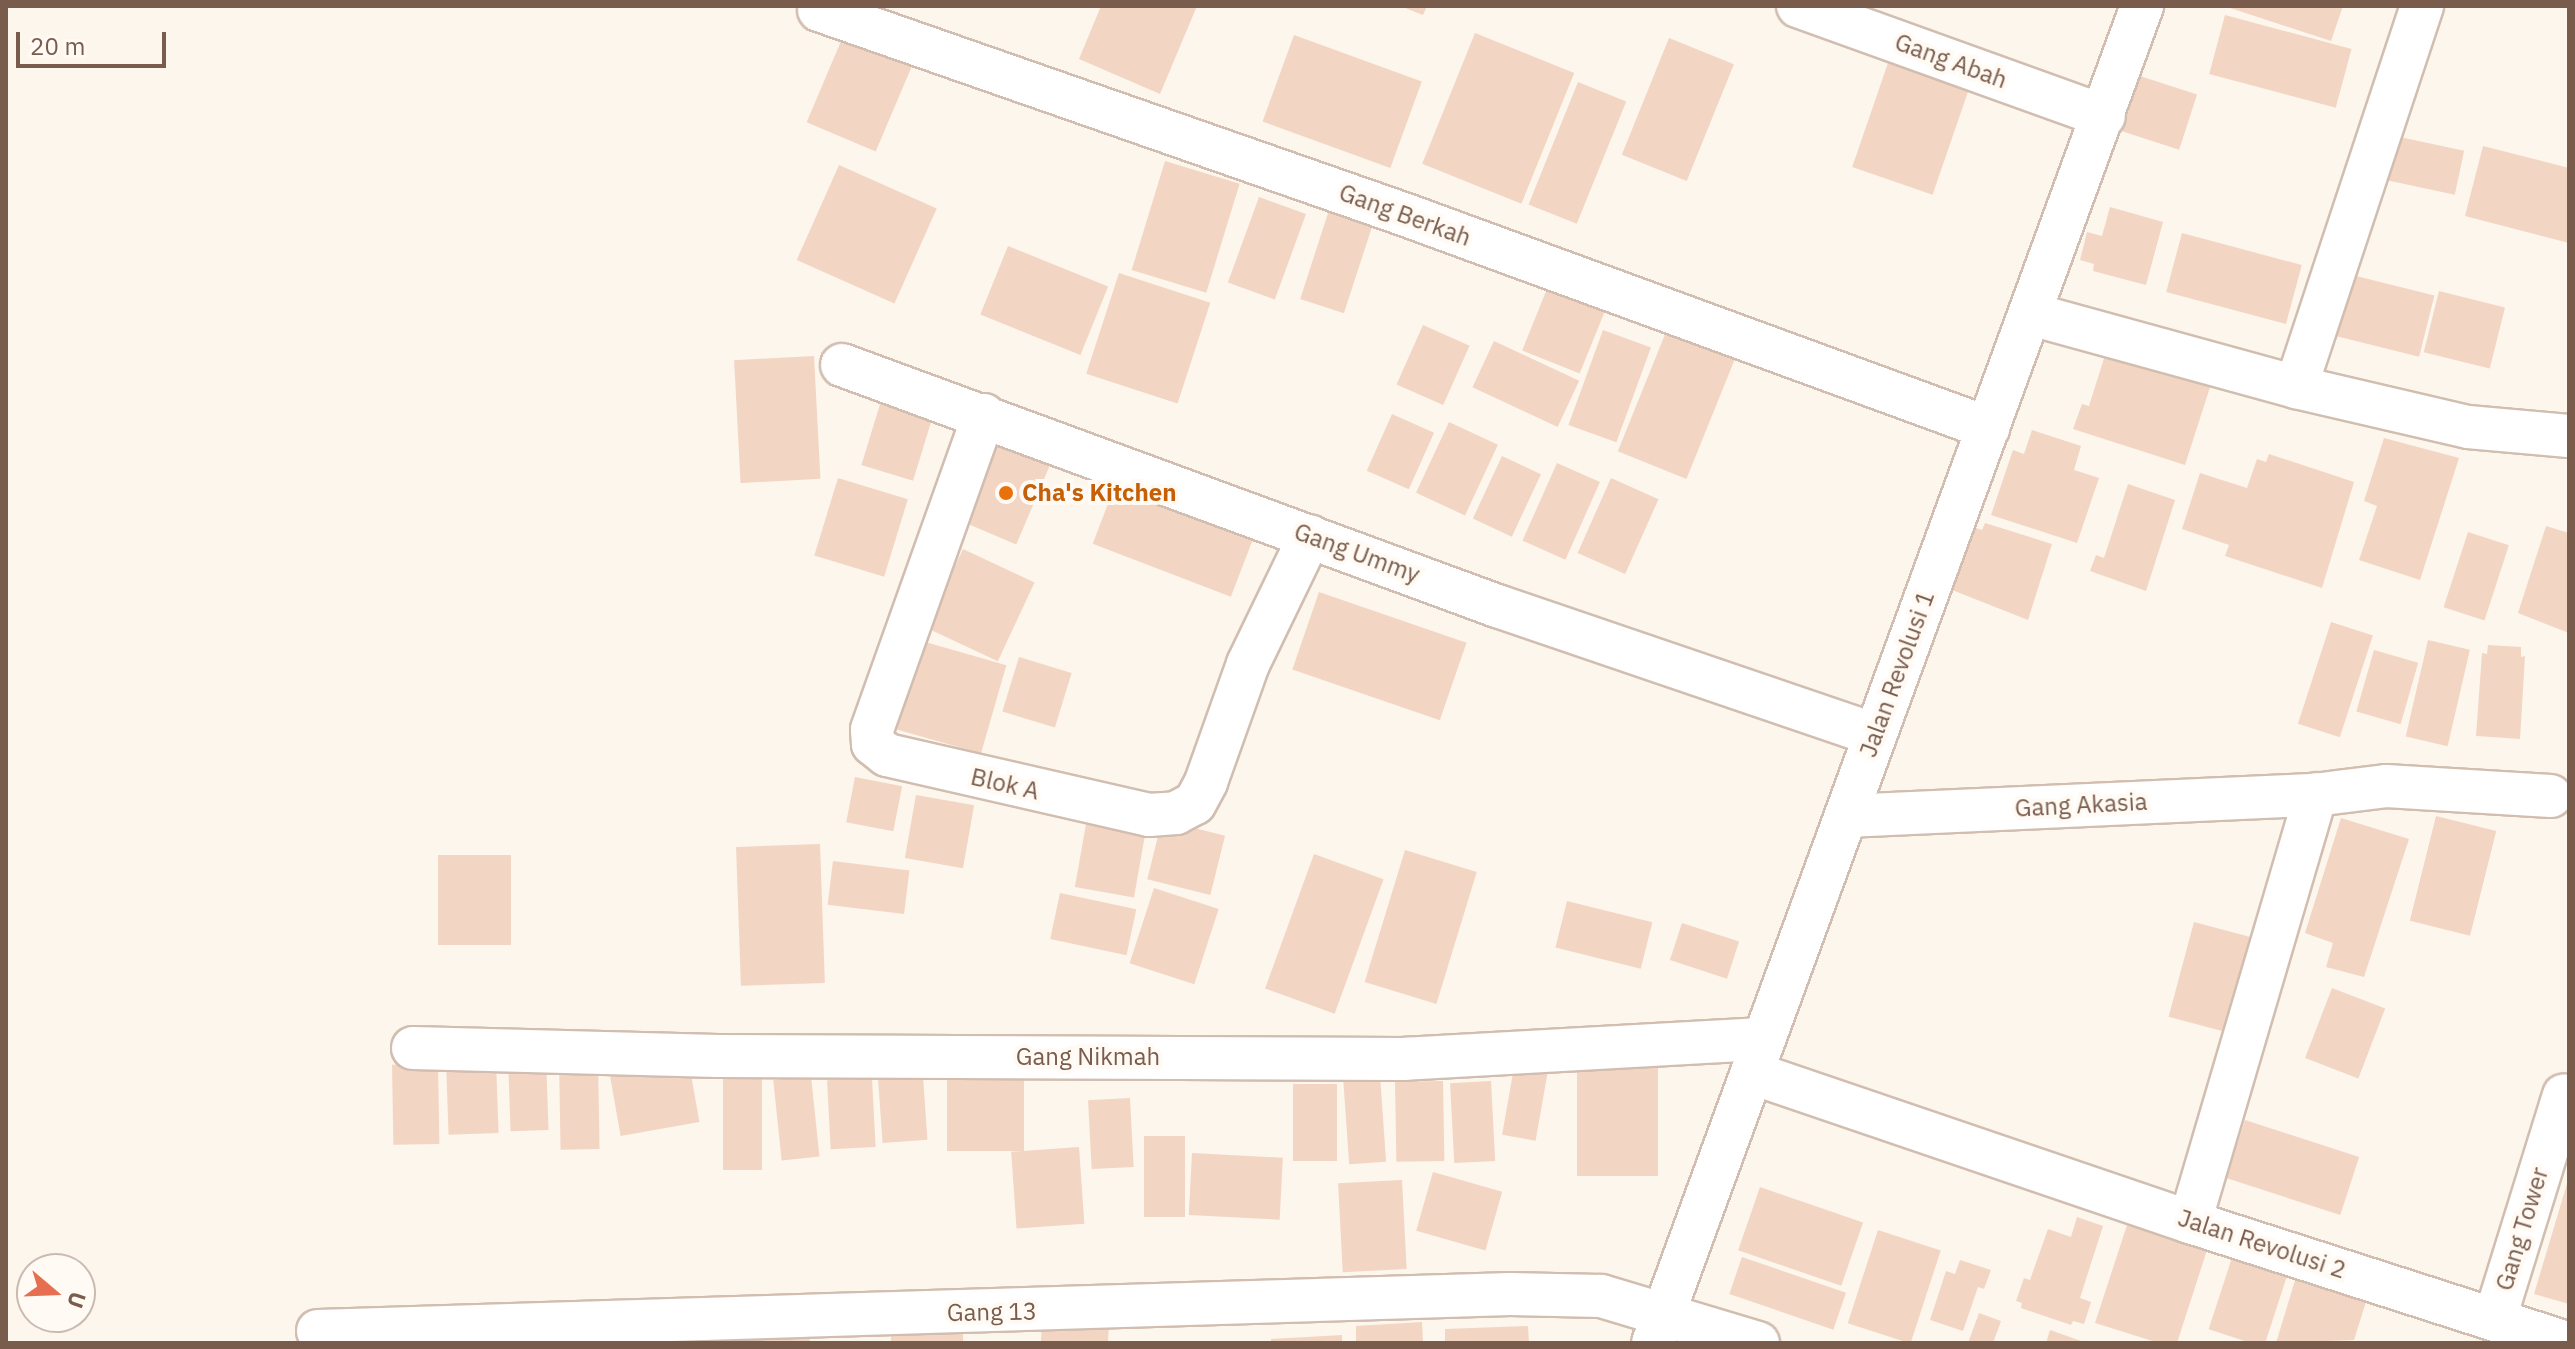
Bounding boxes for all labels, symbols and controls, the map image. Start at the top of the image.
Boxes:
scale bar [20,16,170,66]
street label: Gang Abah [1891,27,2011,95]
text: 20 m [30,30,85,62]
street label: Gang Berkah [1335,178,1475,252]
place label: Cha's Kitchen [1022,479,1177,507]
marker: Cha's Kitchen [997,484,1015,502]
street label: Gang Ummy [1290,517,1424,589]
street label: Jalan Revolusi 1 [1854,587,1940,761]
street label: Blok A [968,762,1042,806]
street label: Gang Akasia [2014,787,2148,823]
street label: Gang Nikmah [1016,1043,1160,1071]
street label: Gang Tower [2490,1164,2554,1294]
street label: Jalan Revolusi 2 [2175,1203,2349,1285]
north arrow [16,1253,96,1333]
text: U [61,1288,93,1312]
street label: Gang 13 [947,1297,1037,1327]

